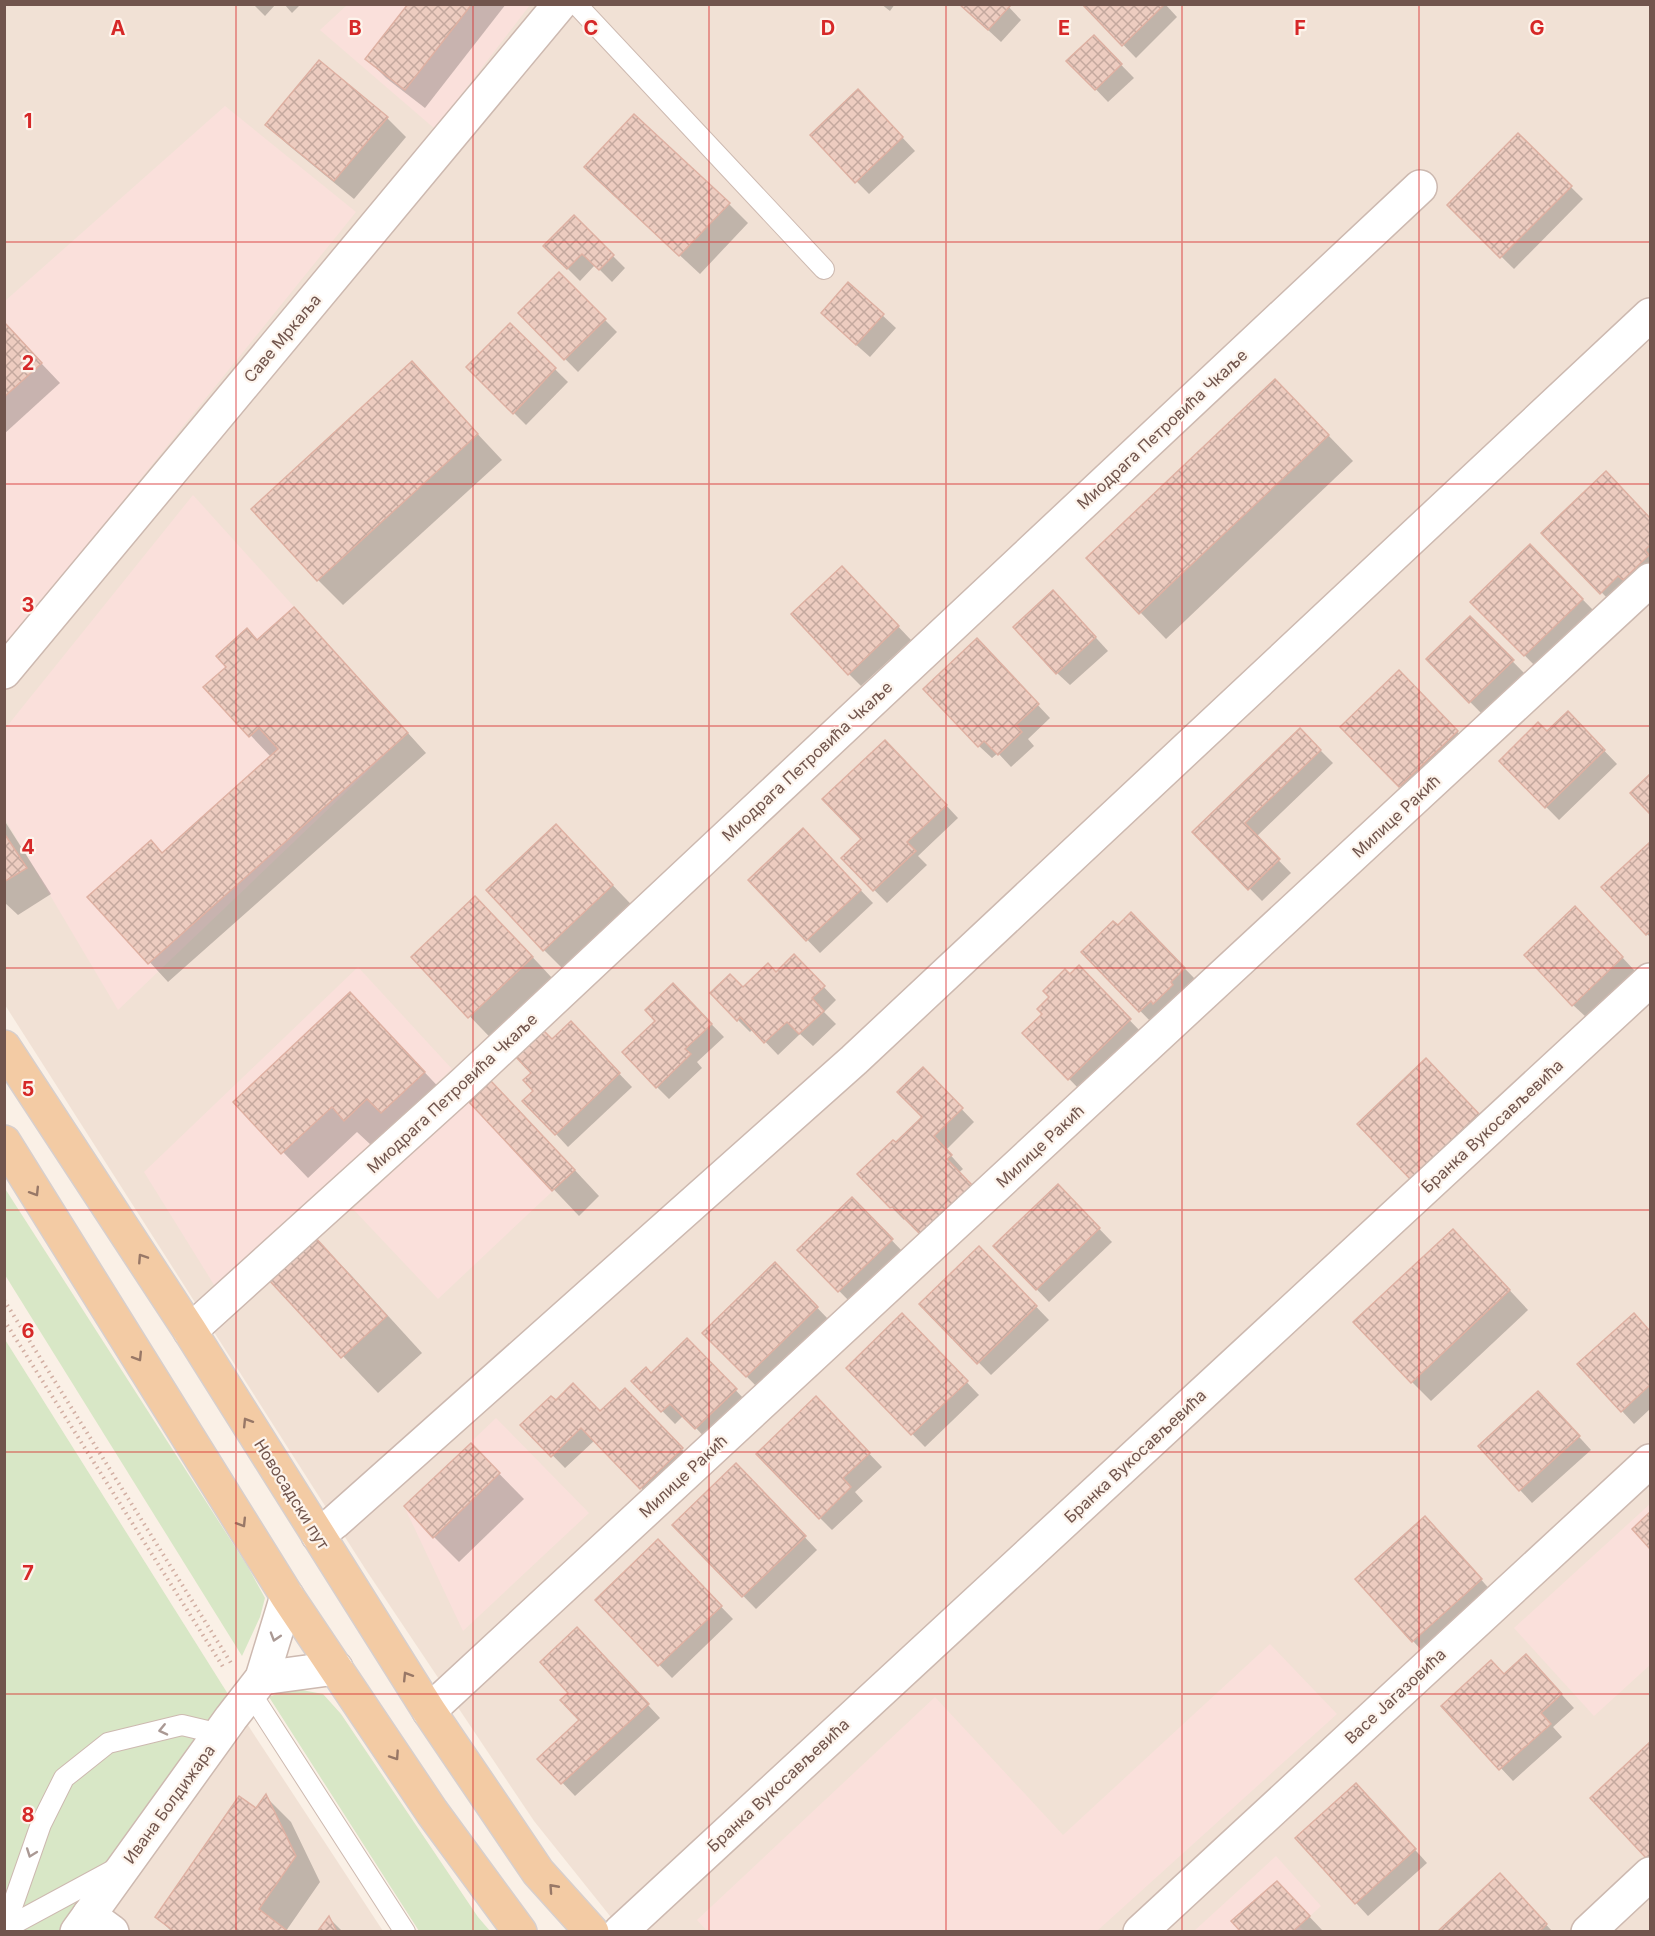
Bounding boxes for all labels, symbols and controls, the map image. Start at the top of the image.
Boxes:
text: A [111,16,126,40]
text: B [348,16,362,40]
text: C [584,16,598,40]
text: D [821,16,835,40]
text: E [1058,16,1070,40]
text: F [1294,16,1306,40]
text: G [1529,16,1545,40]
text: 1 [24,109,32,133]
street label: Саве Мркаља [239,290,325,386]
street label: Миодрага Петровића Чкаље [1073,345,1251,513]
text: 2 [22,351,34,375]
text: 3 [22,593,34,617]
street label: Миодрага Петровића Чкаље [718,677,896,845]
street label: Милице Ракић [1348,770,1444,862]
text: 4 [21,835,35,859]
street label: Миодрага Петровића Чкаље [363,1009,541,1177]
street label: Бранка Вукосављевића [1417,1055,1567,1197]
text: 5 [22,1077,34,1101]
street label: Милице Ракић [992,1100,1088,1192]
one-way arrow [28,1186,40,1196]
one-way arrow [138,1253,149,1264]
text: 6 [22,1319,35,1343]
one-way arrow [131,1351,142,1362]
street label: Бранка Вукосављевића [1060,1385,1210,1527]
one-way arrow [243,1418,254,1429]
street label: Милице Ракић [635,1430,731,1522]
street label: Новосадски пут [250,1435,334,1553]
one-way arrow [234,1517,246,1527]
text: 7 [22,1561,34,1585]
one-way arrow [269,1631,282,1642]
street label: Васе Јагазовића [1340,1644,1450,1748]
one-way arrow [402,1672,414,1682]
street label: Бранка Вукосављевића [703,1714,853,1856]
one-way arrow [158,1722,168,1735]
street label: Ивана Болдижара [119,1740,219,1868]
one-way arrow [387,1750,399,1760]
text: 8 [21,1803,35,1827]
one-way arrow [26,1847,38,1858]
one-way arrow [549,1884,560,1895]

